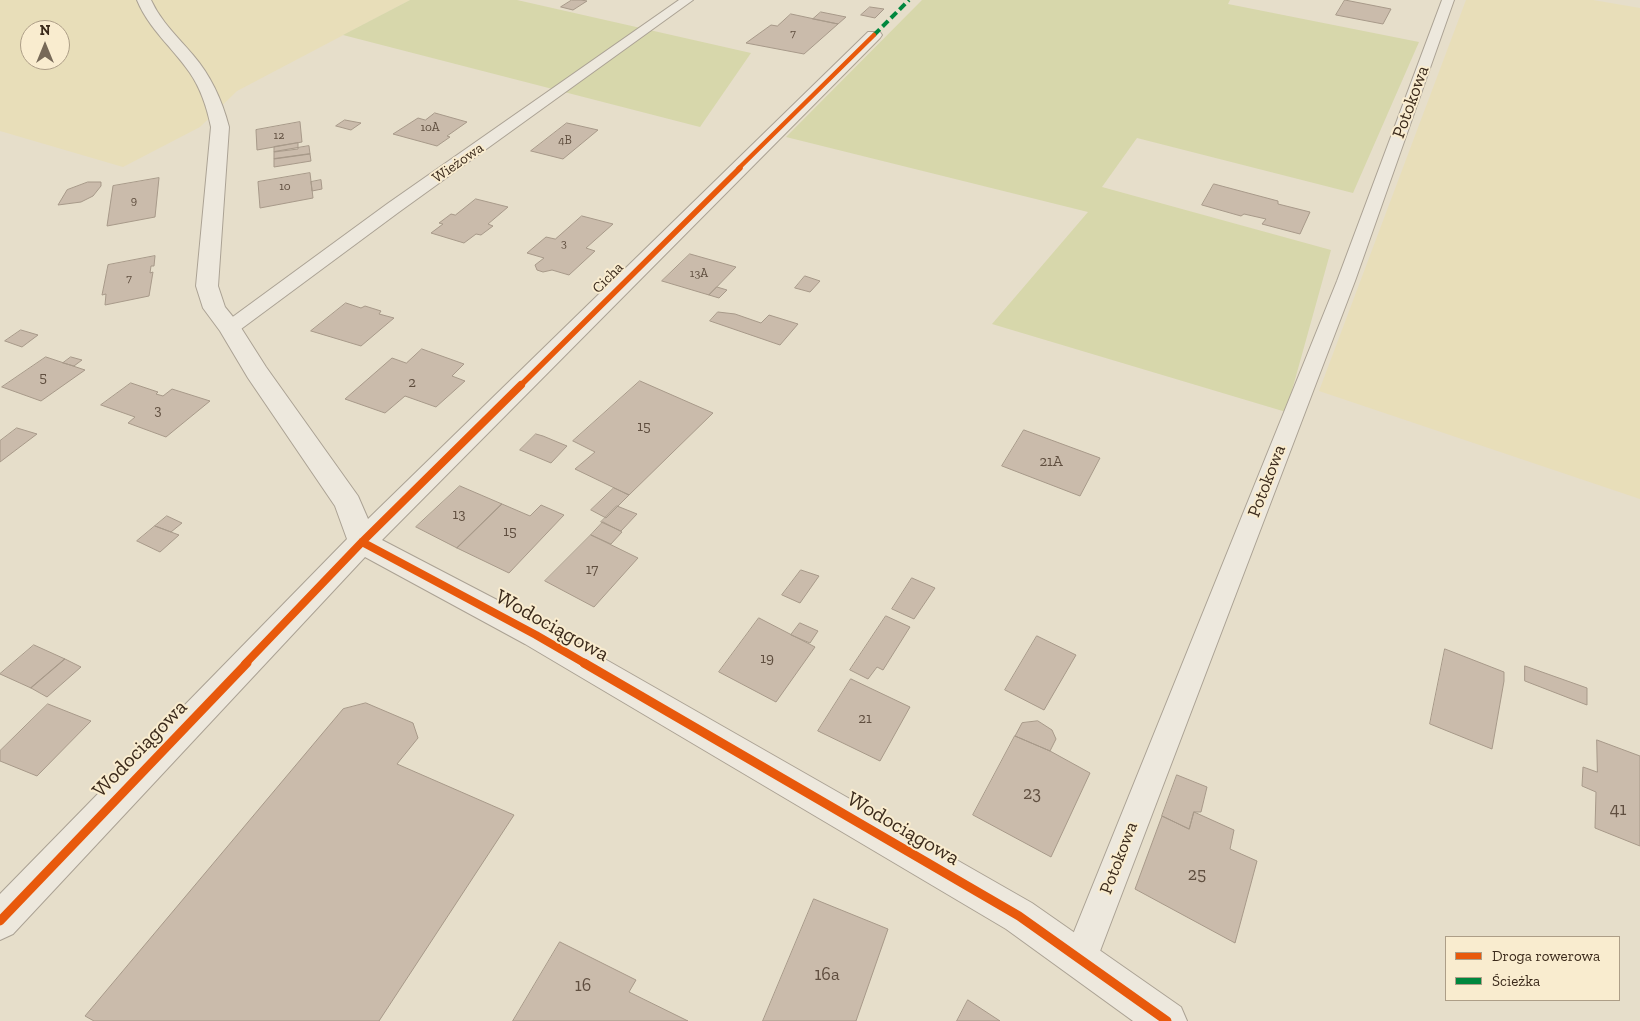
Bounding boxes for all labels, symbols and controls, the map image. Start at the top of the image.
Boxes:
north arrow [20,20,70,70]
text: N [40,22,50,39]
house number: 7 [790,27,796,41]
street label: Potokowa [1388,63,1434,141]
house number: 10A [420,121,440,135]
house number: 12 [274,129,284,143]
house number: 4B [558,134,572,148]
street label: Wieżowa [429,139,487,187]
house number: 10 [279,180,291,194]
house number: 9 [131,194,137,208]
house number: 3 [561,237,567,251]
street label: Cicha [589,259,627,297]
house number: 13A [690,267,708,281]
house number: 7 [126,272,132,286]
house number: 5 [39,369,47,387]
house number: 2 [408,374,416,392]
house number: 3 [154,402,162,420]
house number: 15 [637,418,651,436]
street label: Potokowa [1243,442,1291,520]
house number: 21A [1039,453,1063,471]
house number: 13 [452,506,466,524]
house number: 15 [503,523,517,541]
house number: 17 [586,561,598,579]
street label: Wodociągowa [491,584,613,668]
house number: 19 [760,650,774,668]
street label: Wodociągowa [87,695,193,803]
house number: 21 [858,710,872,728]
house number: 23 [1023,783,1041,805]
street label: Wodociągowa [842,787,964,871]
house number: 41 [1610,799,1626,821]
street label: Potokowa [1095,819,1143,897]
house number: 25 [1188,864,1206,886]
legend [1445,936,1620,1001]
text: Droga rowerowa [1492,947,1600,965]
house number: 16a [814,964,840,986]
text: Ścieżka [1492,972,1540,990]
house number: 16 [575,975,591,997]

